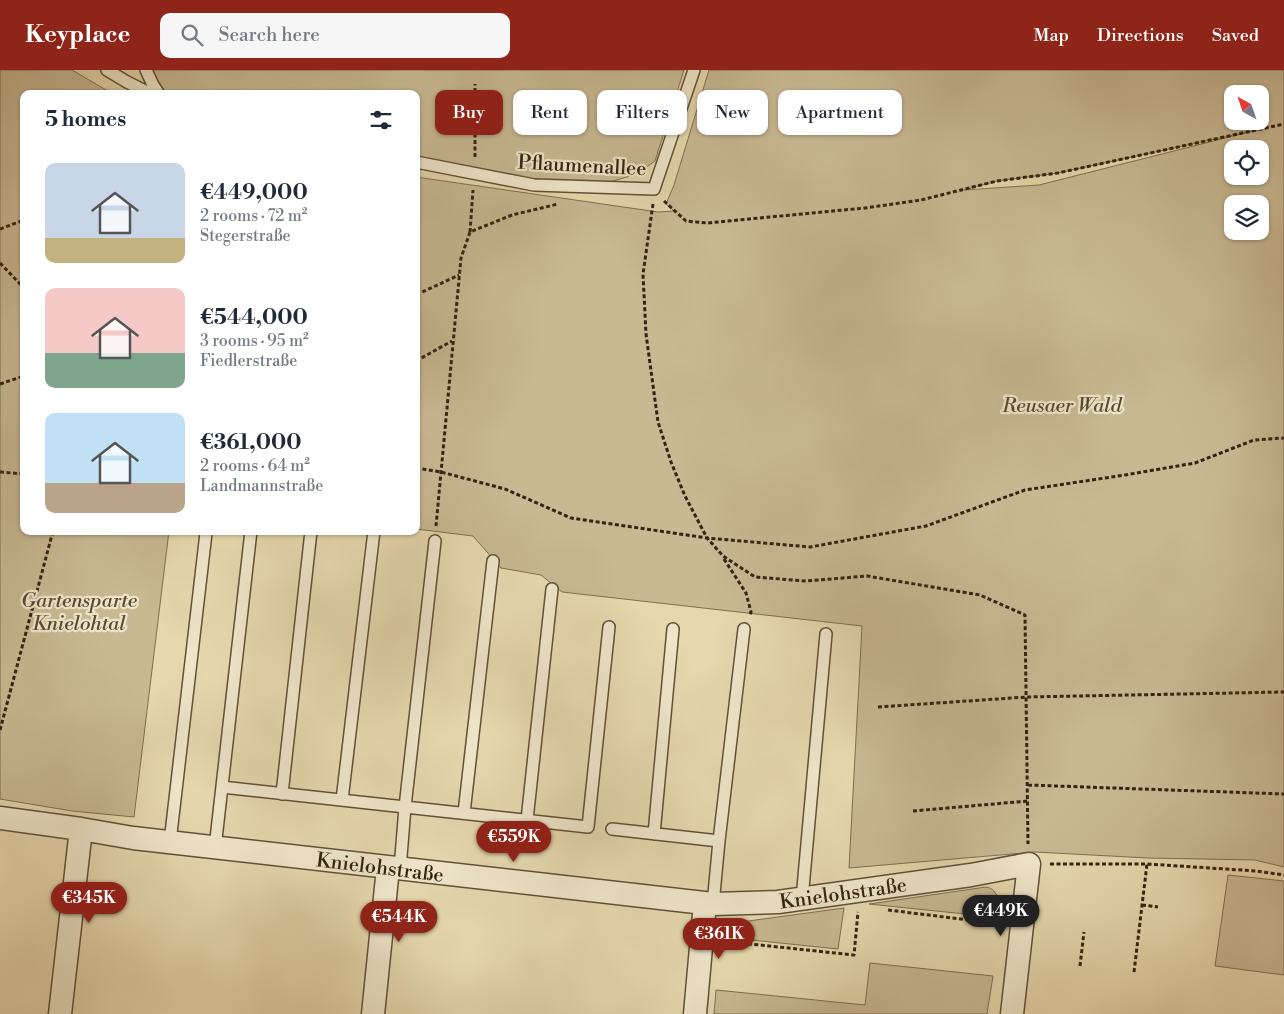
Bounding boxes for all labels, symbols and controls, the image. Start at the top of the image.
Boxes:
search box [160,13,510,58]
text: Keyplace [25,20,130,50]
icon: search [178,21,206,49]
text: Search here [218,23,320,47]
text: Map [1033,24,1069,47]
text: Directions [1097,24,1184,47]
text: Saved [1212,24,1259,47]
north arrow [1224,85,1269,130]
map controls [1224,85,1269,240]
chip: Buy [435,90,503,135]
chip: Rent [513,90,587,135]
chip: Filters [597,90,687,135]
chip: New [697,90,768,135]
chip: Apartment [778,90,902,135]
icon: filters [367,106,395,134]
text: 5 homes [45,107,126,133]
button: locate [1224,140,1269,185]
street label: Pflaumenallee [517,151,647,182]
text: €449,000 [200,180,308,206]
icon: home [85,183,145,243]
button: layers [1224,195,1269,240]
text: 2 rooms · 72 m² [200,206,307,226]
text: Stegerstraße [200,226,291,246]
text: €544,000 [200,305,308,331]
icon: home [85,308,145,368]
text: 3 rooms · 95 m² [200,331,309,351]
text: Fiedlerstraße [200,351,297,371]
park label: Reusaer Wald [1001,394,1122,419]
text: €361,000 [200,430,302,456]
icon: home [85,433,145,493]
text: 2 rooms · 64 m² [200,456,310,476]
text: Landmannstraße [200,476,323,496]
park label: Gartensparte Knielohtal [21,589,138,637]
pin: €559K [479,820,549,863]
text: €559K [487,827,541,847]
street label: Knielohstraße [315,848,445,889]
street label: Knielohstraße [778,873,908,916]
pin: €345K [54,882,124,924]
text: €345K [62,888,116,908]
pin: €449K [966,894,1036,937]
pin: €544K [364,900,434,943]
text: €449K [973,901,1029,921]
text: €544K [371,907,427,927]
pin: €361K [684,918,754,960]
text: €361K [694,924,744,944]

